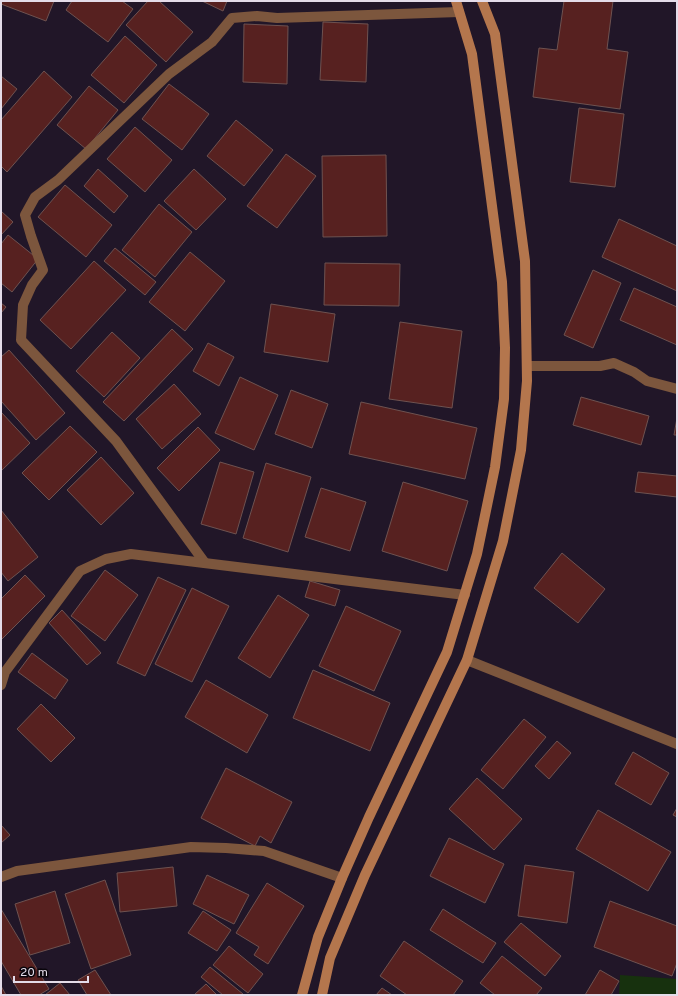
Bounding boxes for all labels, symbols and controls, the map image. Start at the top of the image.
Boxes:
scale bar [14,958,88,984]
text: 20 m [20,965,48,981]

